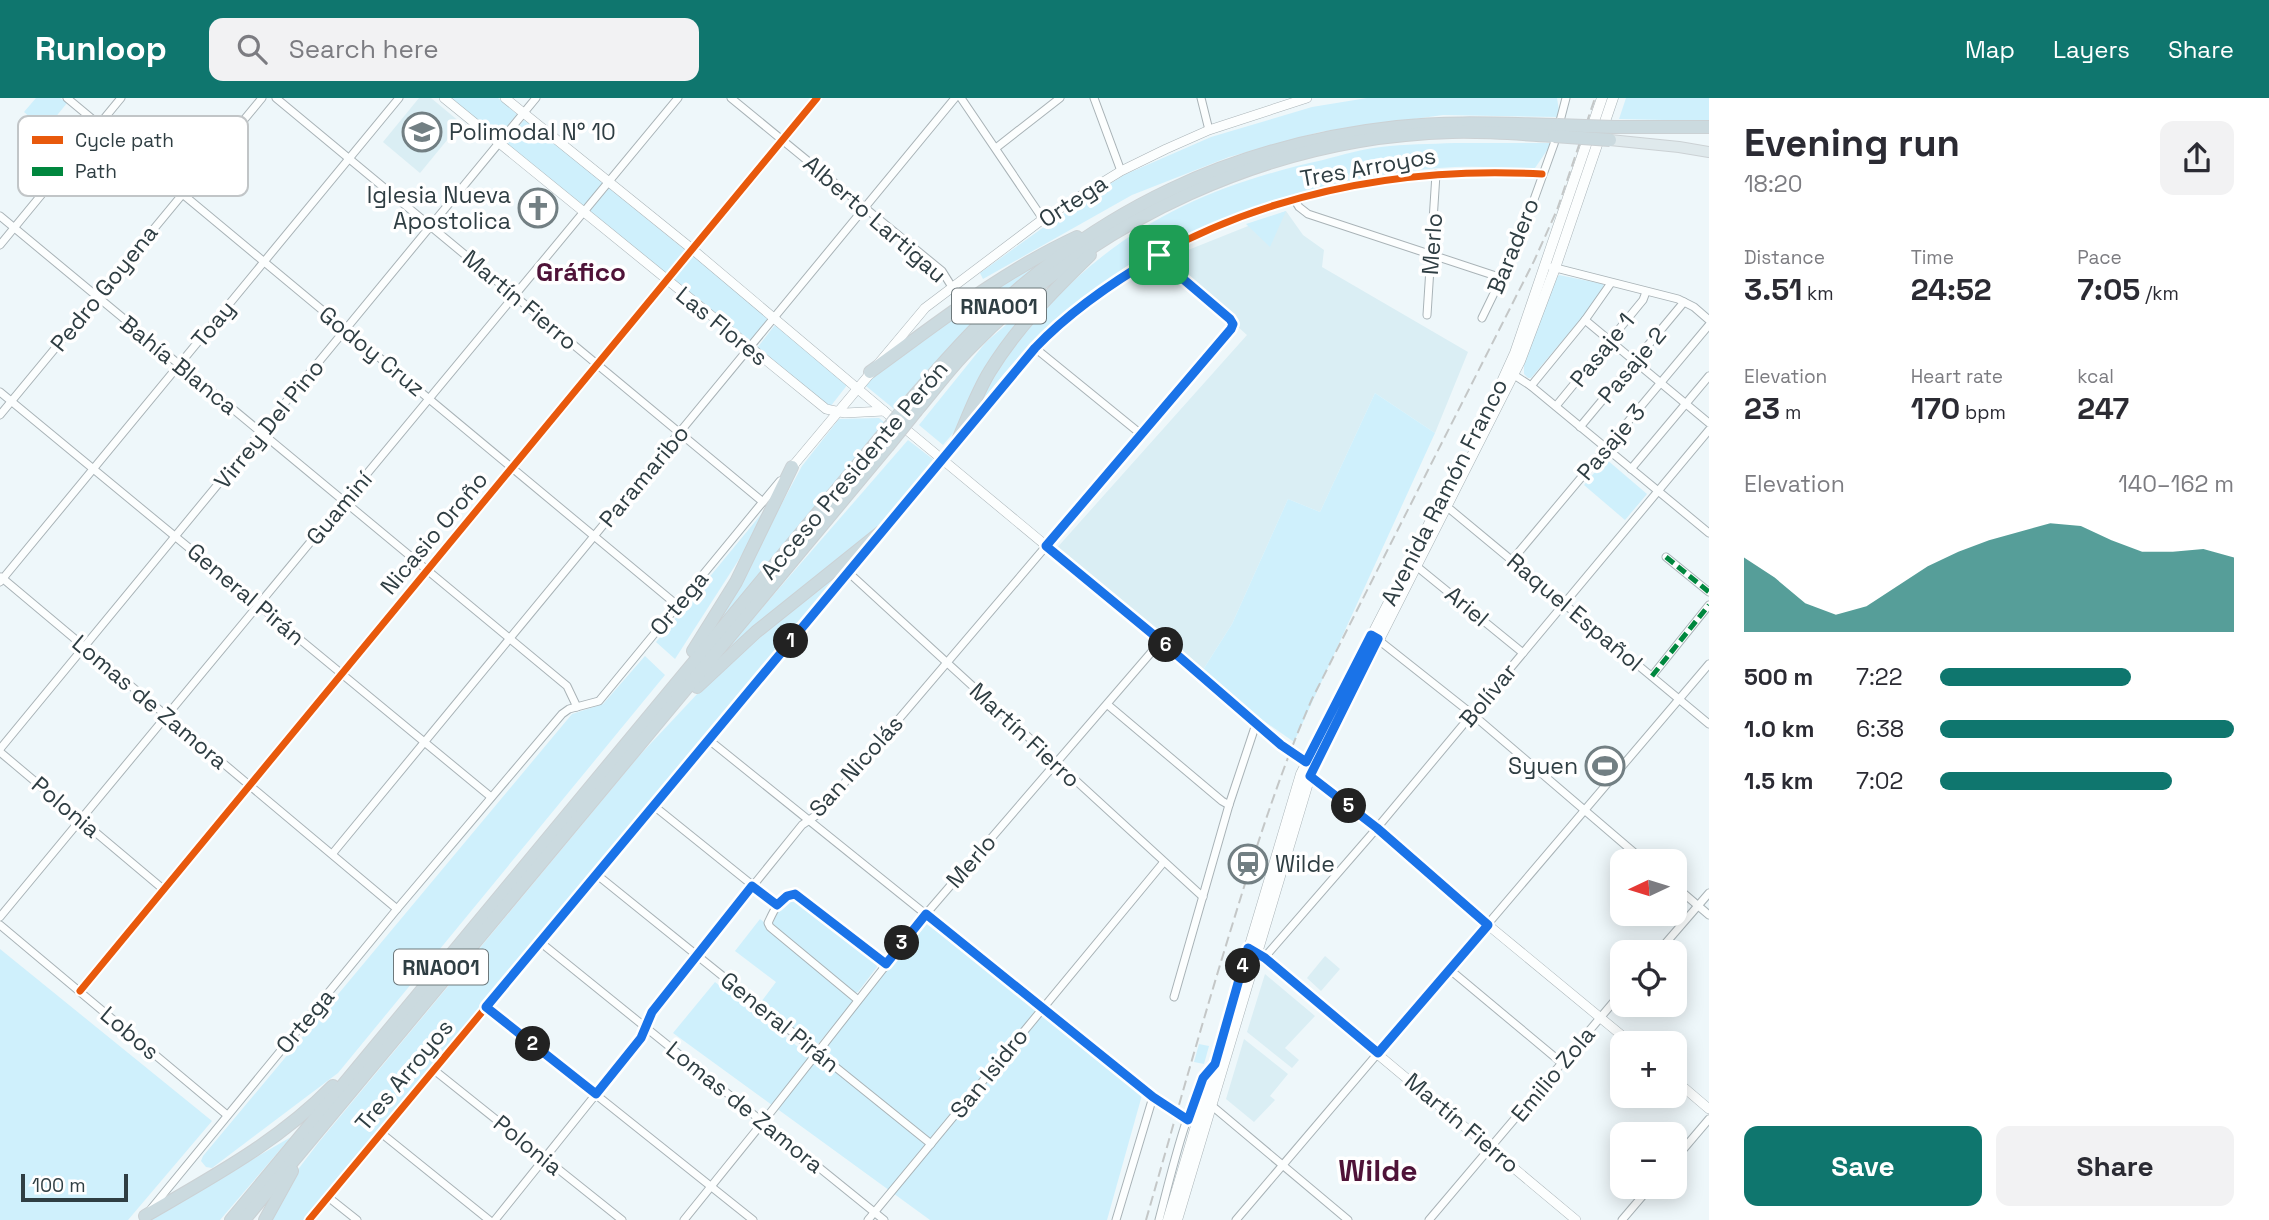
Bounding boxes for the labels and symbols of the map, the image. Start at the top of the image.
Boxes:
school or university icon: Polimodal N° 10 [401,111,443,153]
legend [18,116,248,196]
place label: Polimodal N° 10 [449,117,616,147]
text: Cycle path [75,128,174,153]
street label: Tres Arroyos [1298,140,1438,194]
street label: Alberto Lartigau [797,149,953,289]
text: Path [75,159,117,184]
street label: Ortega [1033,168,1113,234]
place label: Iglesia Nueva Apostolica [367,180,511,236]
church icon: Iglesia Nueva Apostolica [517,187,559,229]
street label: Baradero [1480,194,1546,298]
street label: Merlo [1415,212,1449,276]
street label: Pedro Goyena [44,218,164,358]
pin [1129,225,1189,285]
street label: Martín Fierro [456,243,584,357]
district label: Gráfico [536,255,626,289]
street label: Las Flores [670,280,774,372]
road number: RNA001 [952,288,1046,324]
street label: Toay [185,294,241,354]
street label: Godoy Cruz [313,299,431,403]
street label: Pasaje 1 [1563,307,1641,393]
street label: Bahía Blanca [114,309,244,421]
street label: Pasaje 2 [1591,320,1673,410]
street label: Virrey Del Pino [207,353,331,495]
street label: Acceso Presidente Perón [754,354,954,586]
street label: Avenida Ramón Franco [1374,373,1514,611]
street label: Pasaje 3 [1570,397,1652,487]
street label: Paramaribo [592,419,696,533]
street label: Guaminí [299,465,379,551]
street label: Nicasio Oroño [374,465,494,601]
street label: General Pirán [181,536,311,652]
street label: Raquel Español [1501,546,1649,678]
street label: Ortega [643,564,715,642]
street label: Ariel [1439,579,1495,633]
pin: 1 [774,624,808,658]
street label: Lomas de Zamora [66,628,234,776]
pin: 6 [1148,628,1184,662]
street label: Bolívar [1453,657,1523,733]
street label: Martín Fierro [963,676,1087,794]
street label: San Nicolás [802,709,910,823]
sports icon: Syuen [1584,745,1626,787]
place label: Syuen [1508,751,1578,781]
street label: Polonia [26,770,106,844]
pin: 5 [1332,788,1366,824]
street label: Merlo [939,828,1003,894]
station icon: Wilde [1227,843,1269,885]
place label: Wilde [1275,849,1335,879]
north arrow [1610,849,1687,926]
pin: 3 [884,926,920,960]
pin: 4 [1226,948,1260,984]
road number: RNA001 [394,950,488,984]
street label: General Pirán [714,965,846,1079]
street label: Ortega [269,982,341,1060]
street label: Lobos [94,1000,166,1066]
street label: Tres Arroyos [348,1013,460,1137]
street label: Emilio Zola [1504,1020,1602,1128]
street label: San Isidro [943,1022,1035,1124]
pin: 2 [516,1026,550,1062]
street label: Lomas de Zamora [660,1034,830,1180]
street label: Martín Fierro [1398,1066,1526,1180]
street label: Polonia [487,1108,569,1182]
district label: Wilde [1338,1151,1418,1190]
scale bar [21,1171,128,1203]

